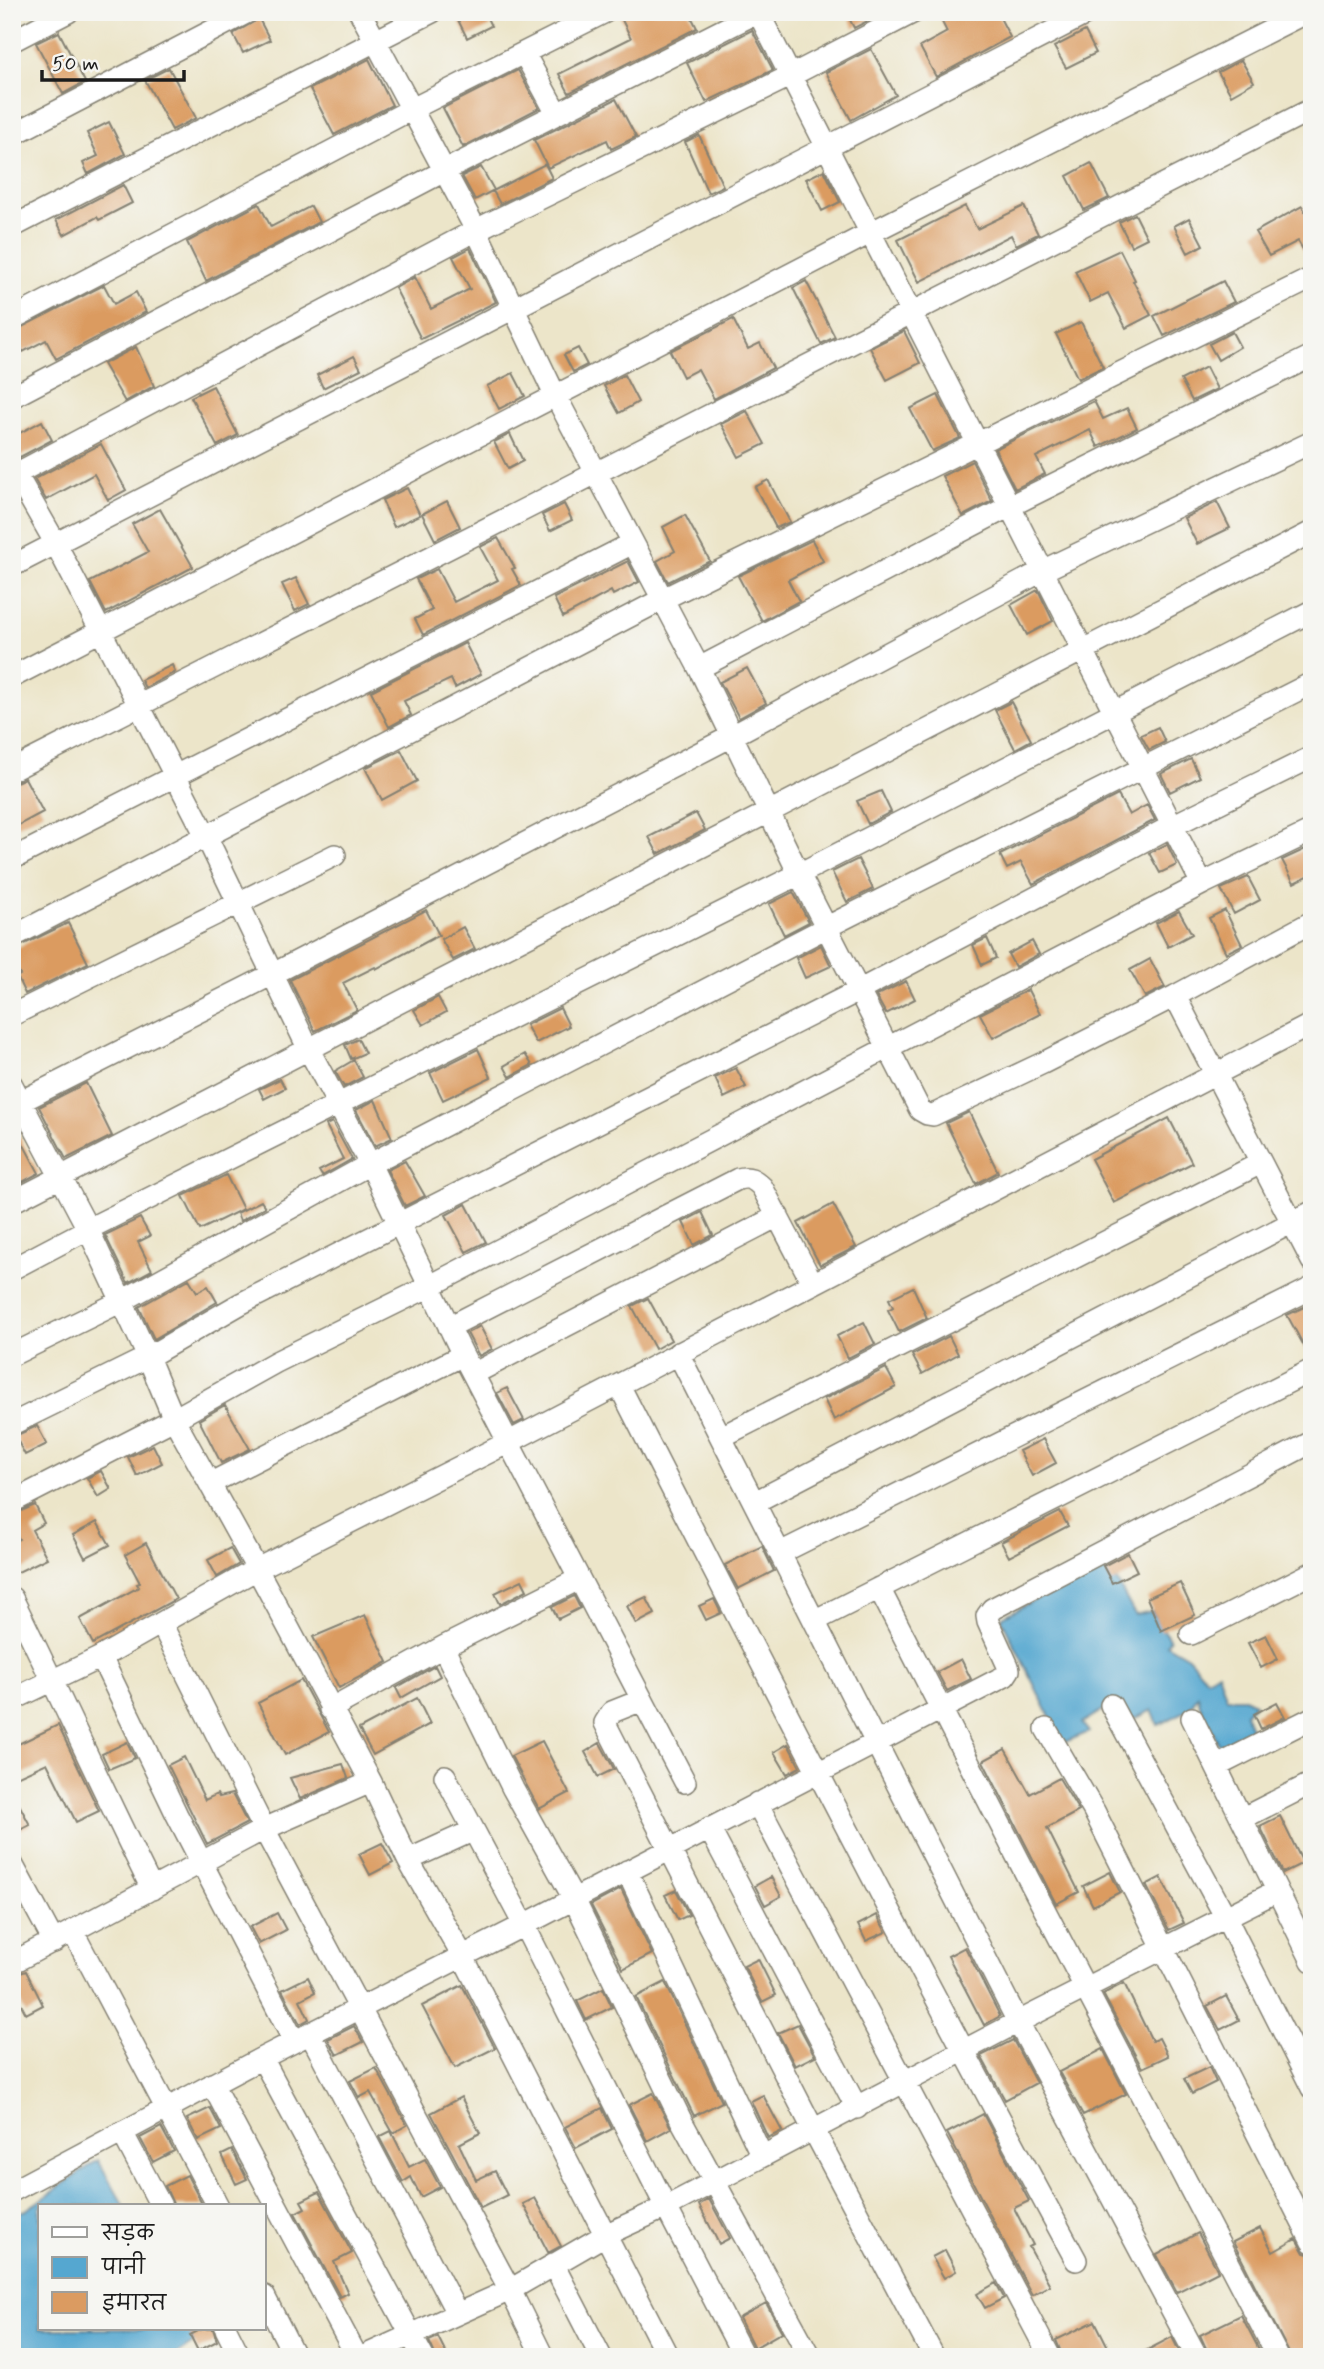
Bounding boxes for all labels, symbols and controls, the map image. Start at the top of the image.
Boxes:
scale bar [42,38,184,82]
text: 50 m [52,50,99,78]
legend [38,2204,266,2330]
text: सड़क [101,2220,155,2248]
text: पानी [101,2251,147,2282]
text: इमारत [102,2290,168,2318]

